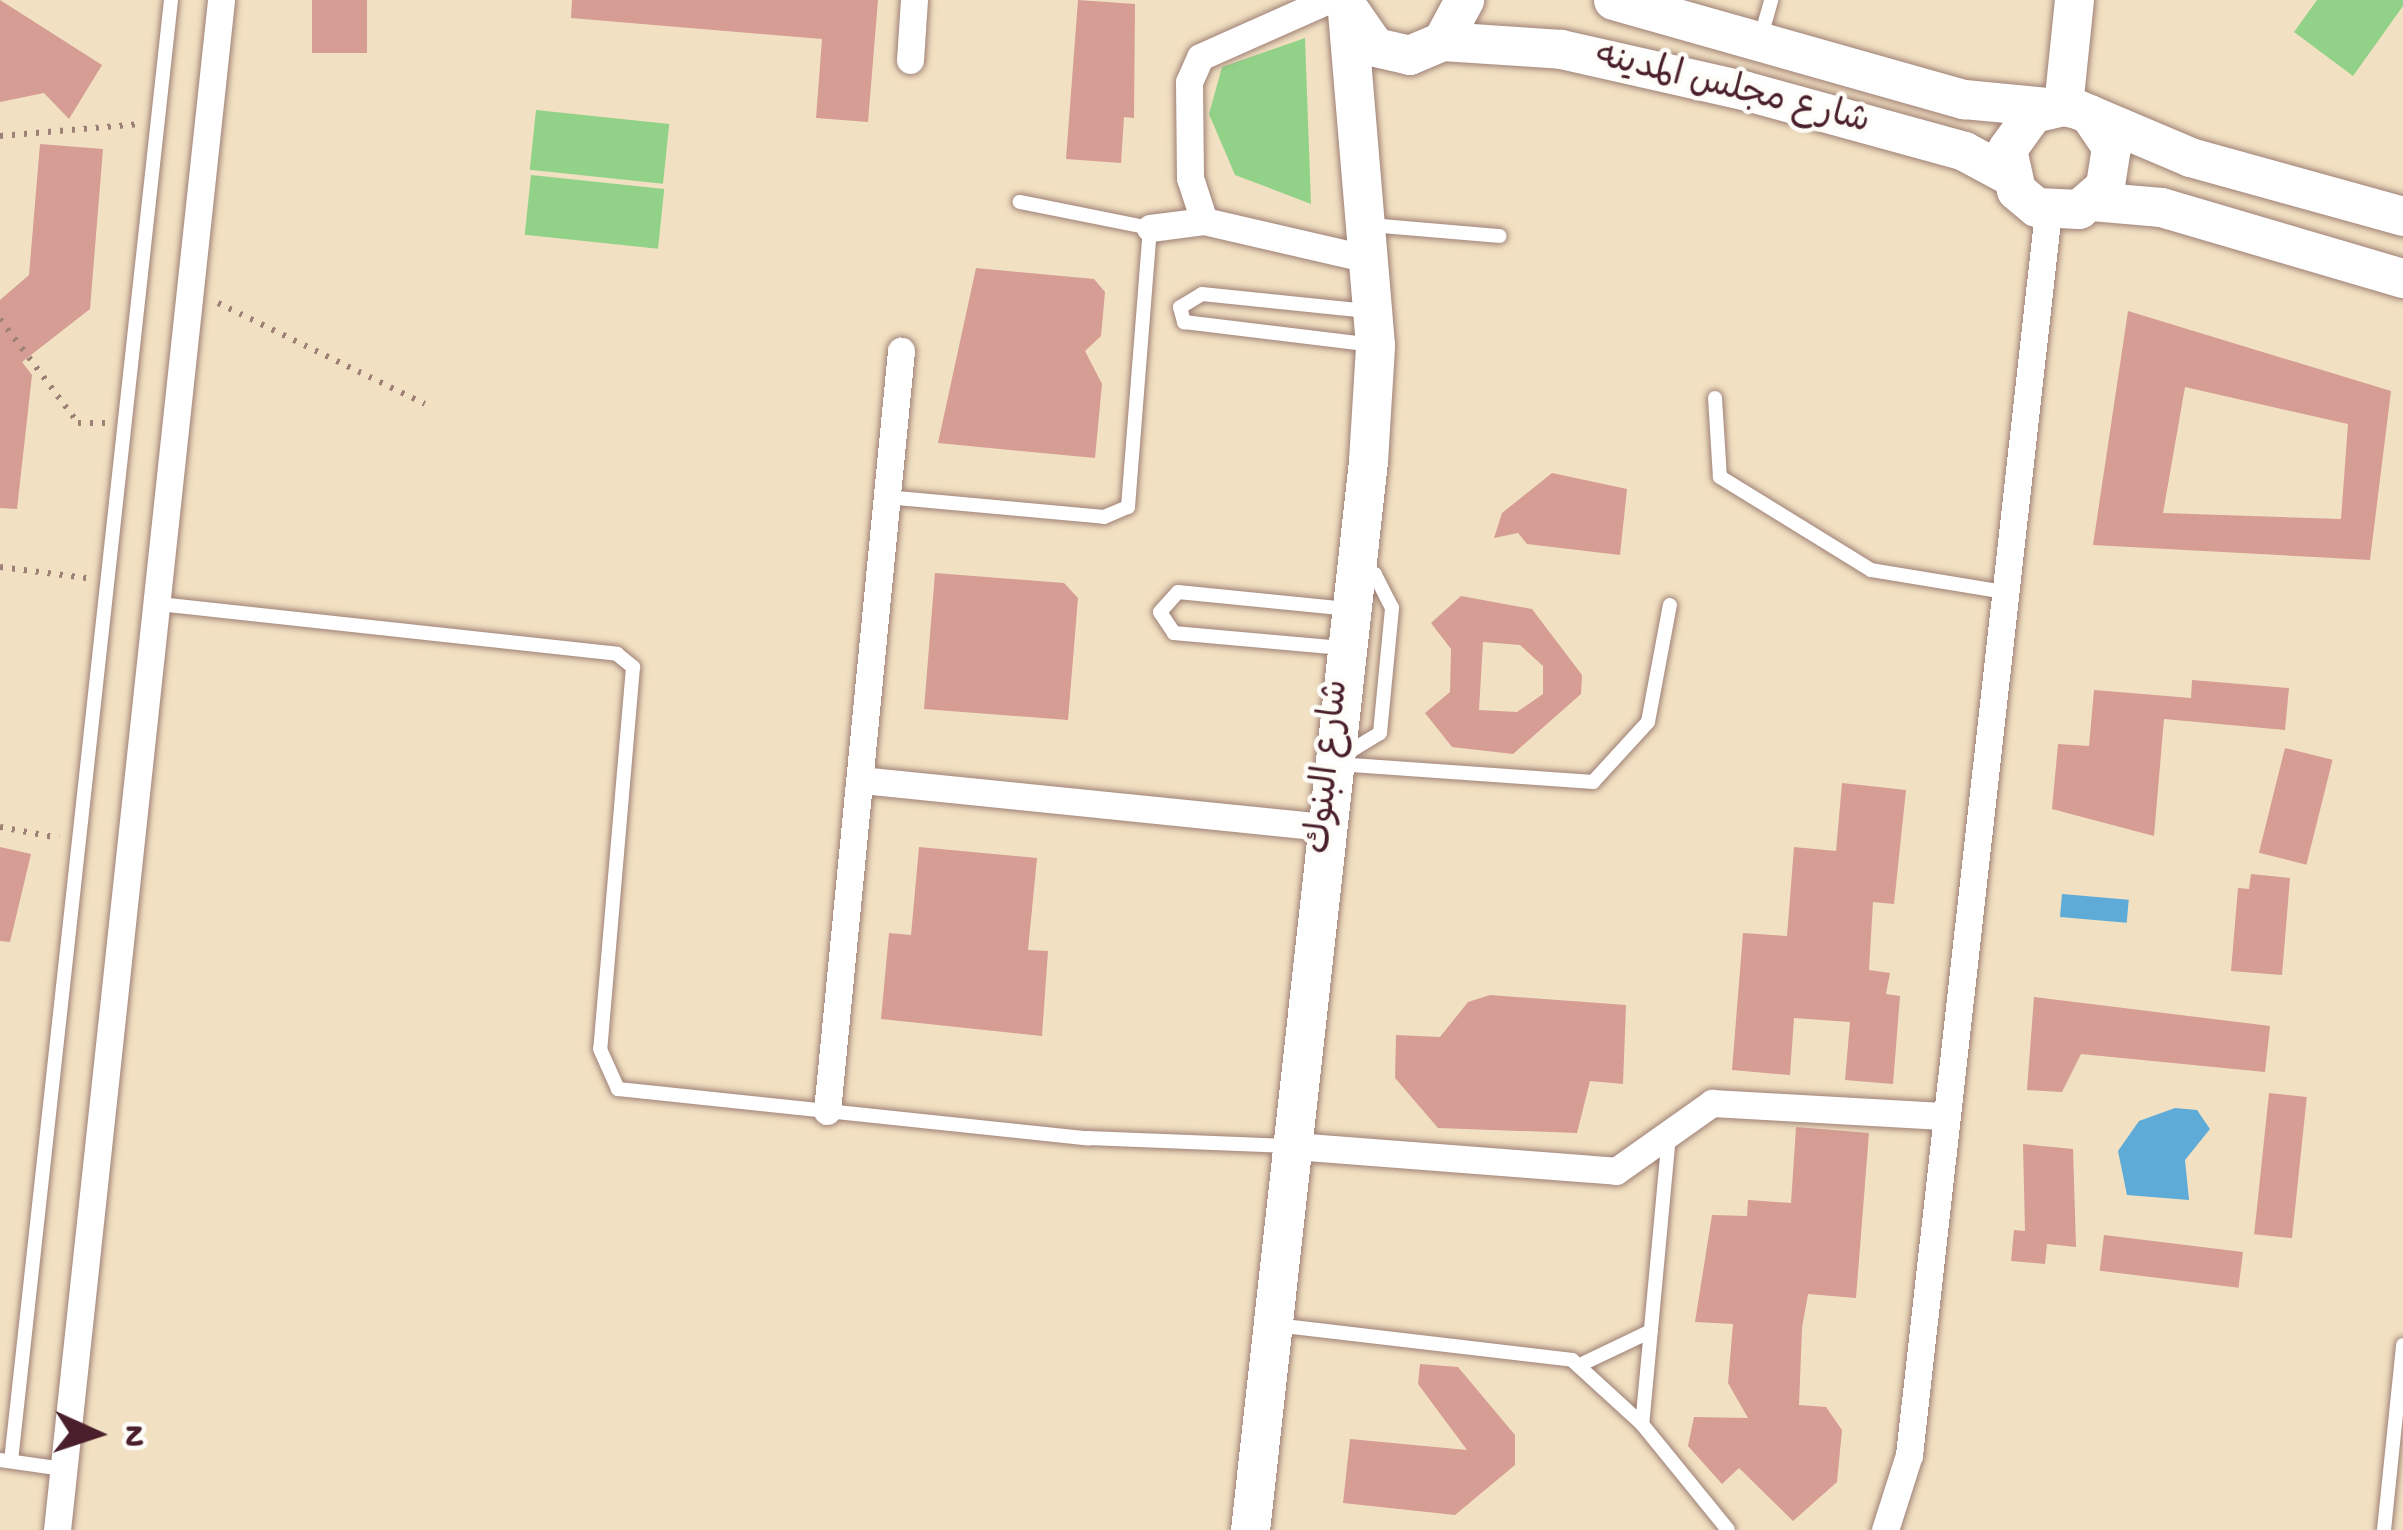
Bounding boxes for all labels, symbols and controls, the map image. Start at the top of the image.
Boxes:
street label: شارع مجلس المدينه [1590,36,1874,146]
street label: شارع البنوك [1299,678,1361,856]
north arrow [36,1374,156,1494]
text: N [112,1424,151,1448]

